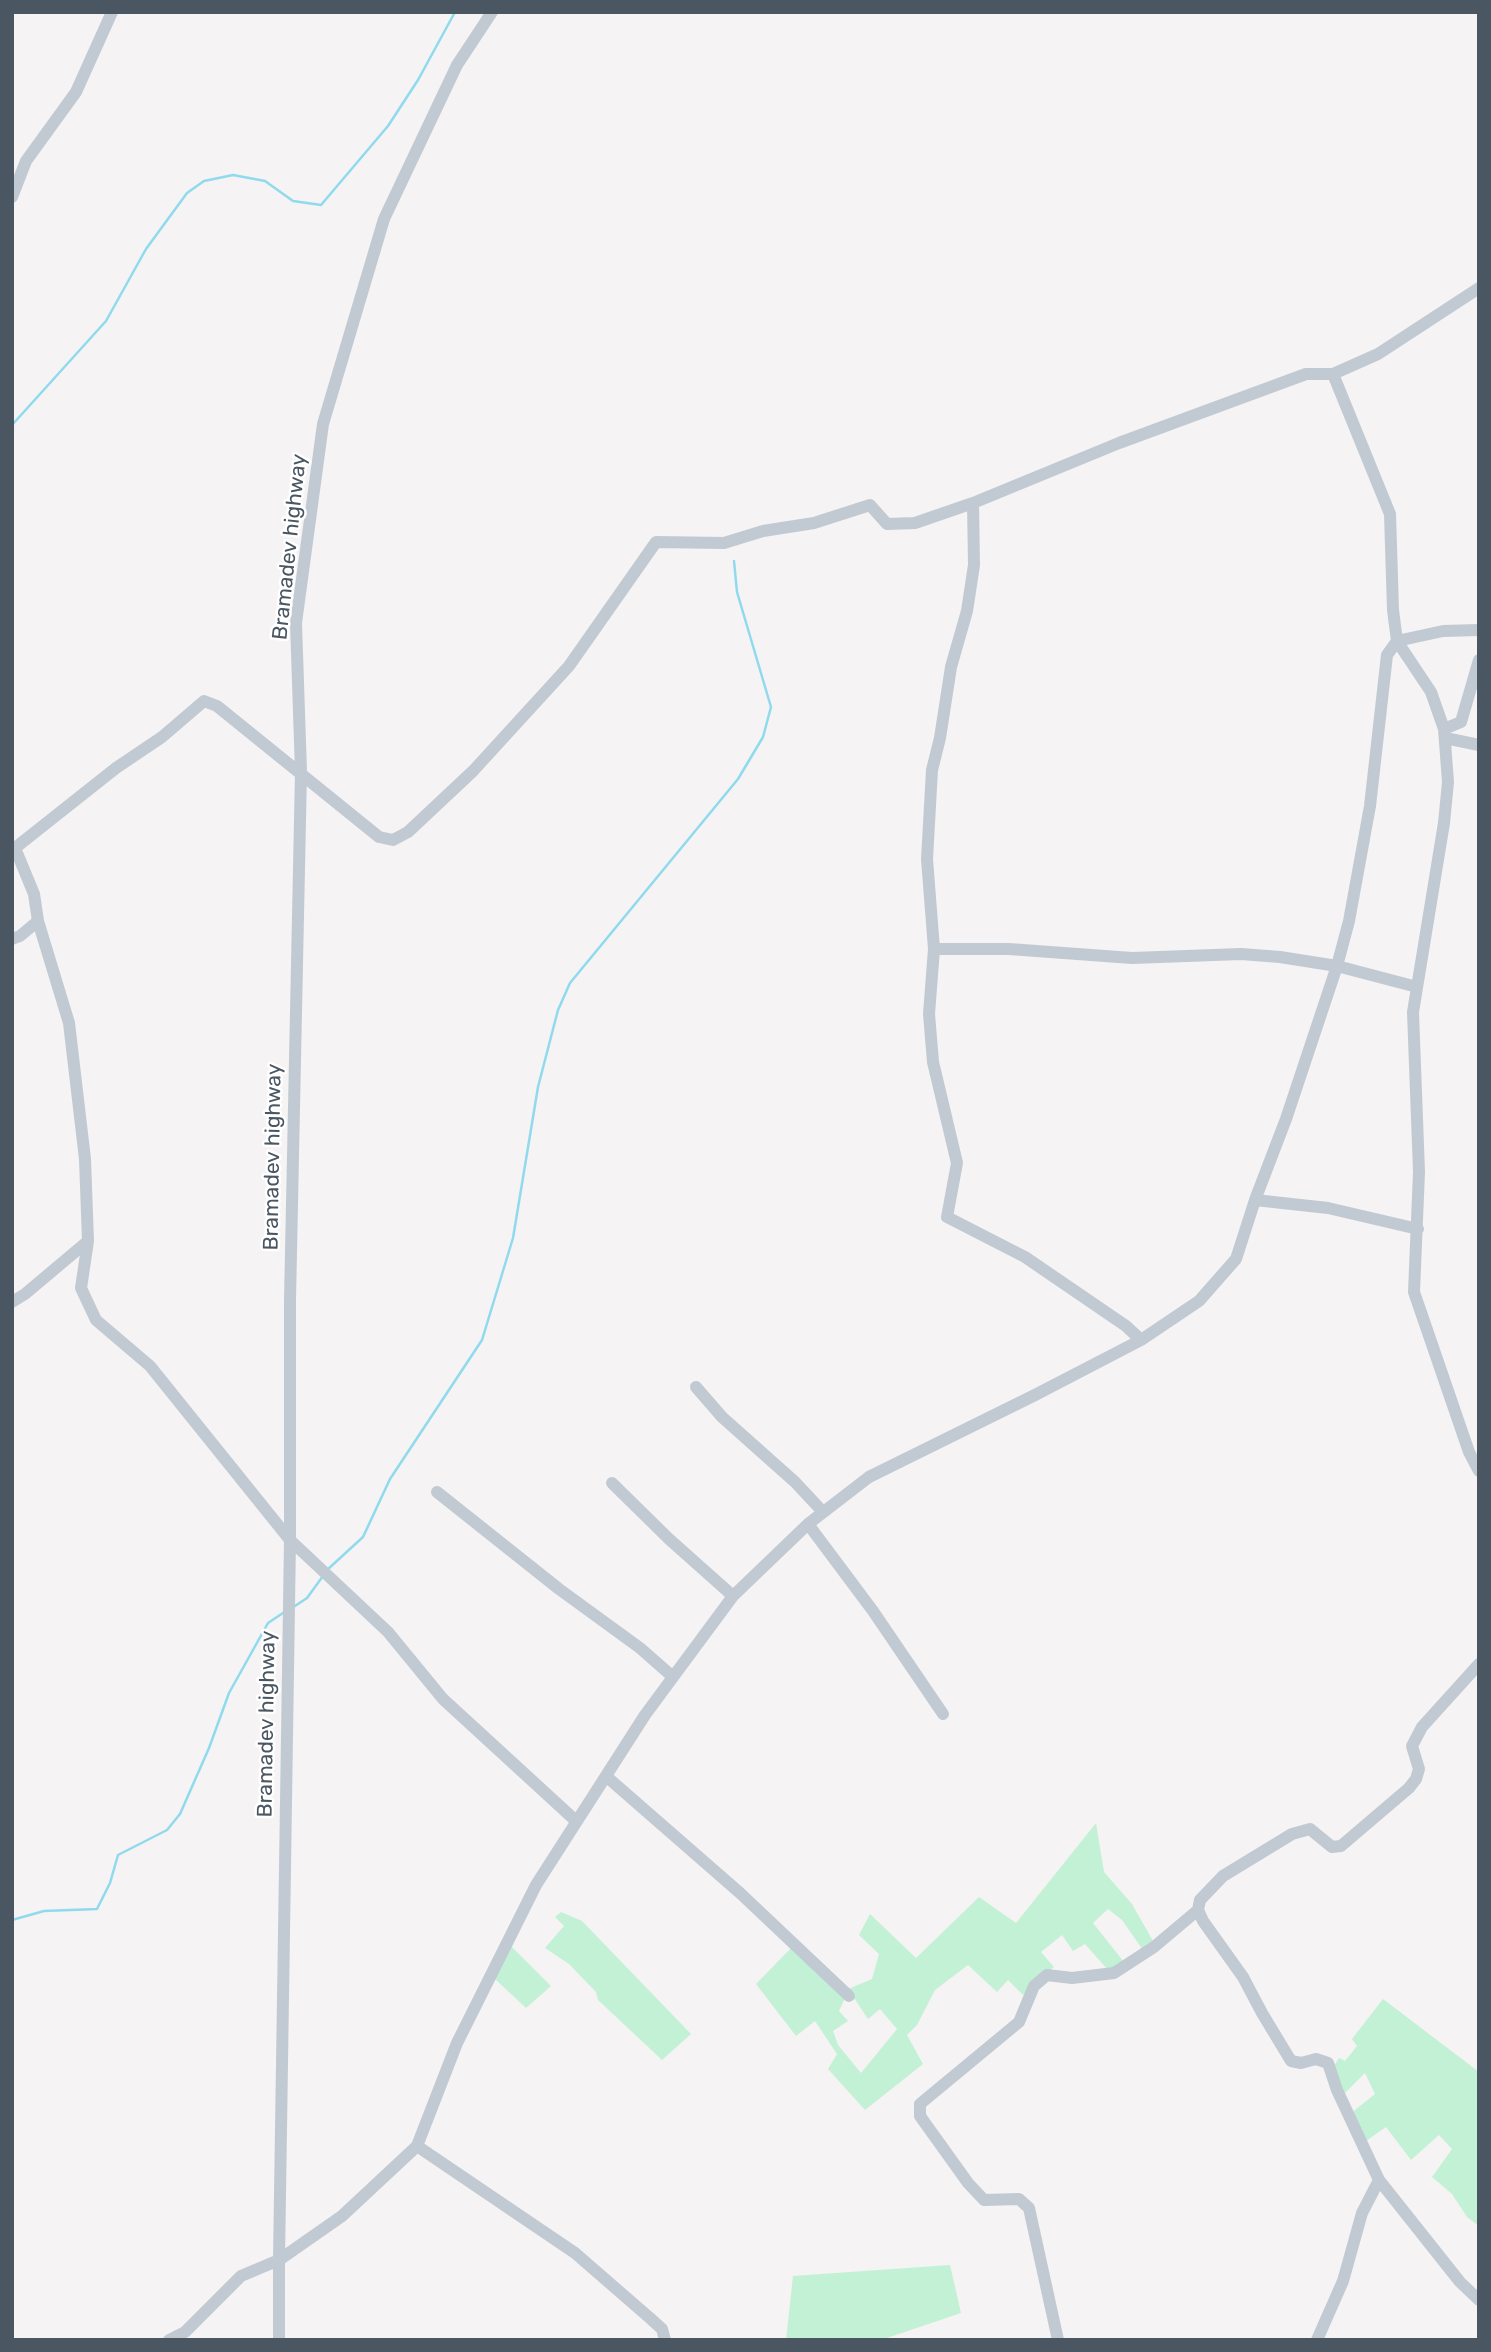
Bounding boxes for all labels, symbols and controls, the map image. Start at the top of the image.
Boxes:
street label: Bramadev highway [268,453,312,641]
street label: Bramadev highway [259,1063,287,1251]
street label: Bramadev highway [253,1630,281,1818]

